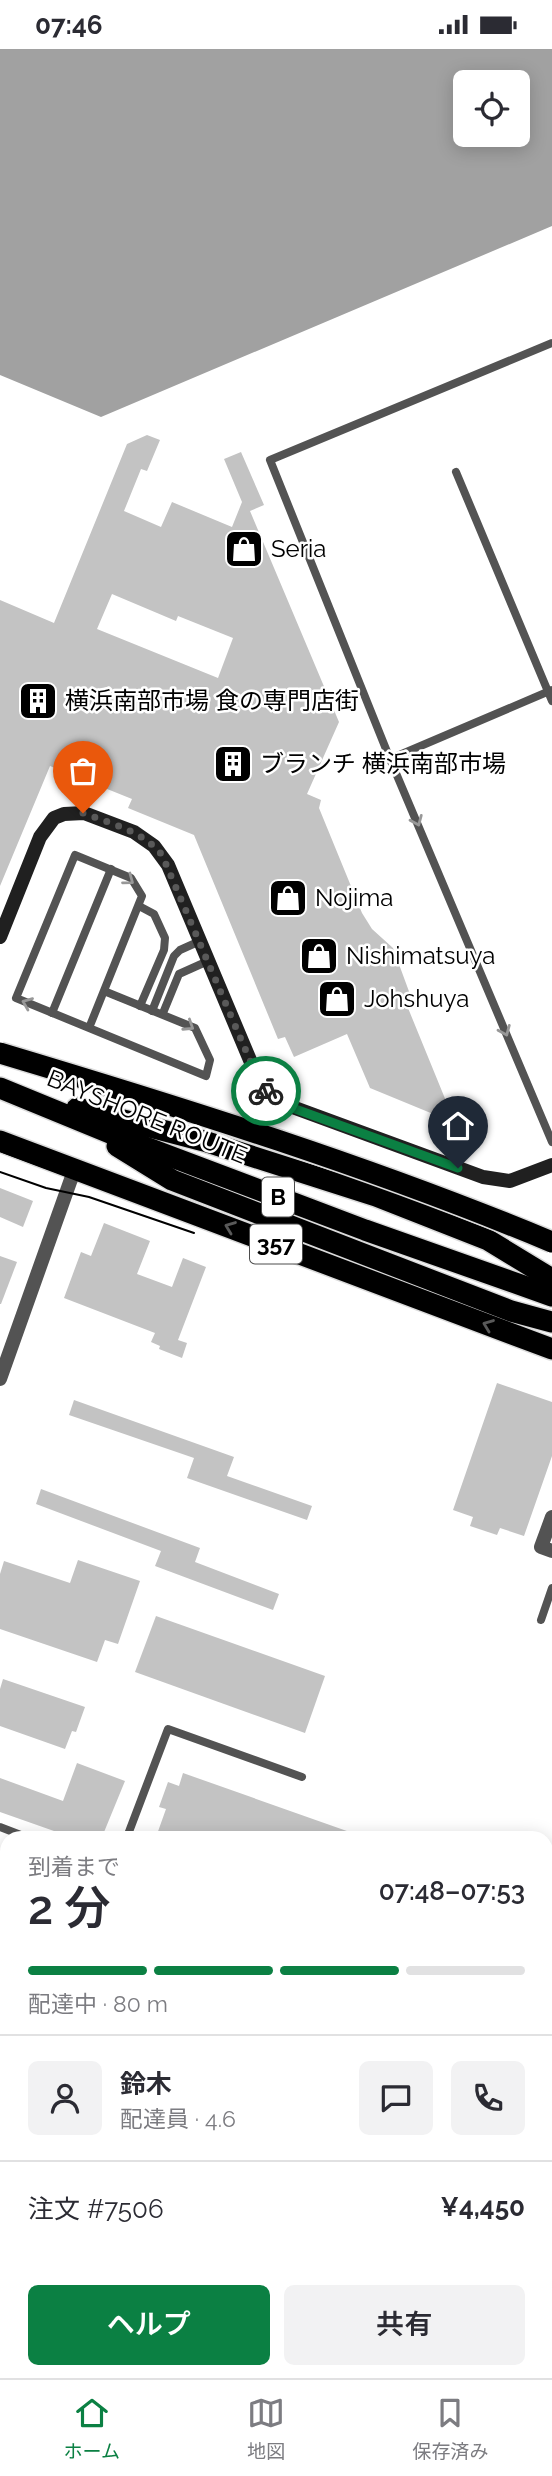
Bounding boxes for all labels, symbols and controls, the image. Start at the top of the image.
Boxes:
text: 07:46 [35,10,103,40]
map controls [453,70,530,147]
button: locate [453,70,530,147]
shop icon: Seria [223,528,265,570]
place label: Seria [271,534,326,563]
building icon: 横浜南部市場 食の専門店街 [17,680,59,722]
place label: 横浜南部市場 食の専門店街 [65,686,359,715]
pin [53,741,113,813]
building icon: ブランチ 横浜南部市場 [212,743,254,785]
place label: ブランチ 横浜南部市場 [260,749,506,778]
icon: bag [64,752,102,790]
one-way arrow [409,814,423,827]
one-way arrow [121,872,133,884]
shop icon: Nojima [267,877,309,919]
place label: Nojima [315,883,393,912]
shop icon: Nishimatsuya [298,935,340,977]
place label: Nishimatsuya [346,941,495,970]
shop icon: Johshuya [316,978,358,1020]
place label: Johshuya [364,984,469,1013]
one-way arrow [22,997,34,1011]
one-way arrow [181,1018,194,1031]
one-way arrow [497,1024,511,1036]
courier [231,1056,301,1126]
street label: BAYSHORE ROUTE [43,1063,251,1170]
icon: bike [247,1072,285,1110]
pin [428,1096,488,1168]
icon: home [439,1107,477,1145]
road number: B [262,1177,294,1217]
one-way arrow [224,1221,236,1235]
road number: 357 [250,1225,302,1263]
one-way arrow [483,1319,495,1333]
text: 到着まで [28,1853,120,1880]
text: 07:48–07:53 [379,1876,525,1906]
text: 2 分 [28,1881,111,1935]
text: 配達中 · 80 m [28,1990,168,2017]
button: person [28,2061,102,2135]
button: chat [359,2061,433,2135]
button: phone [451,2061,525,2135]
text: 鈴木 [120,2069,172,2099]
text: 配達員 · 4.6 [120,2105,236,2132]
text: ¥4,450 [440,2192,525,2222]
text: 注文 #7506 [28,2194,164,2224]
button: ヘルプ [28,2285,270,2365]
button: 共有 [284,2285,525,2365]
tab: ホーム [64,2394,120,2463]
tab: 地図 [247,2394,285,2463]
tab: 保存済み [412,2394,488,2463]

